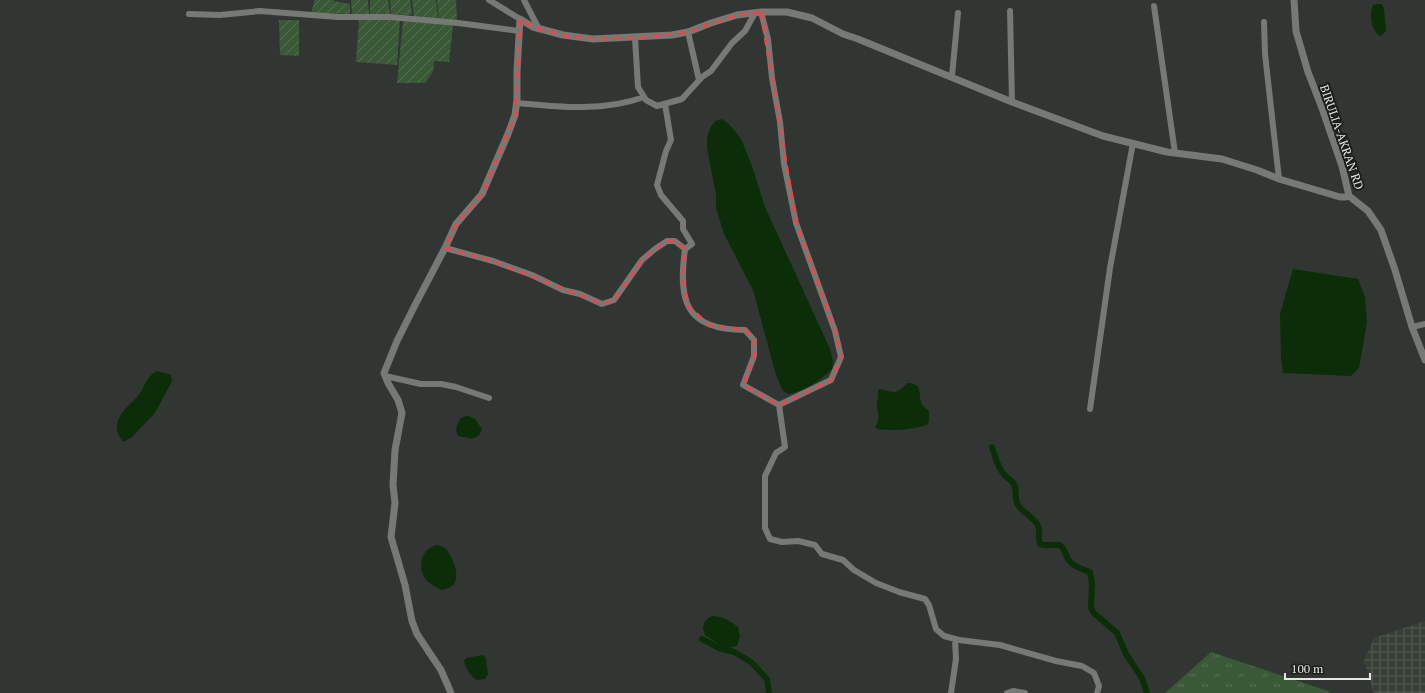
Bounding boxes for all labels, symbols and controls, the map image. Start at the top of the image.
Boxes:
street label: BIRULIA-AKRAN RD [1317,83,1367,191]
scale bar [1285,655,1370,681]
text: 100 m [1291,661,1324,676]

